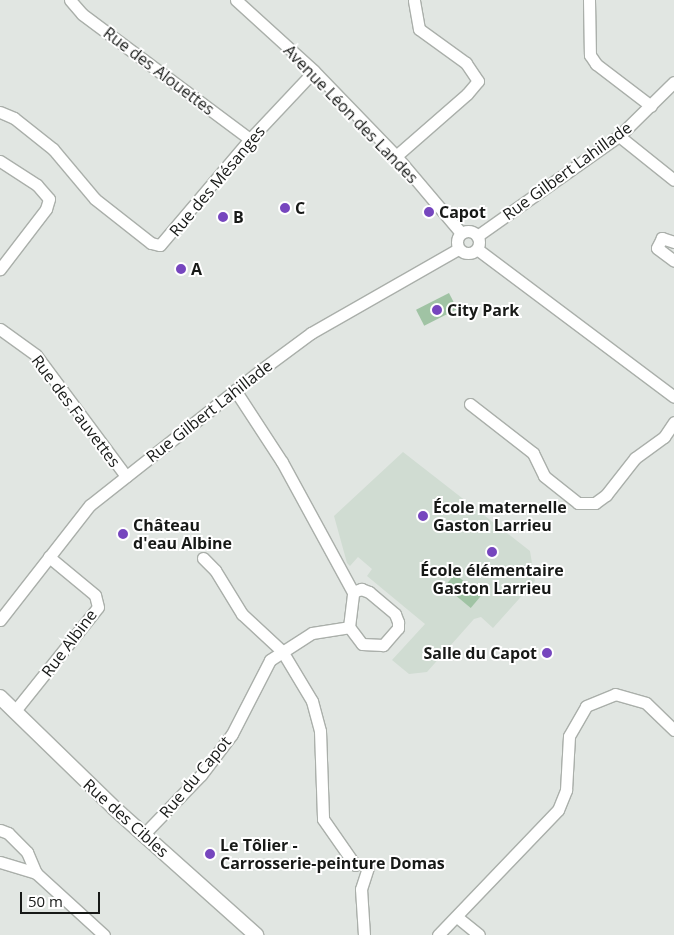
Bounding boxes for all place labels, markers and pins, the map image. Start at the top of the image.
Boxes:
place label: C [295,198,305,218]
marker: C [279,202,291,214]
place label: Capot [439,202,486,222]
marker: Capot [423,206,435,218]
place label: B [233,207,244,227]
marker: B [217,211,229,223]
place label: A [191,259,202,279]
marker: A [175,263,187,275]
place label: City Park [447,300,519,320]
marker: City Park [431,304,443,316]
place label: École maternelle Gaston Larrieu [433,497,567,535]
marker: École maternelle Gaston Larrieu [417,510,429,522]
place label: Château d'eau Albine [133,515,232,553]
marker: Château d'eau Albine [117,528,129,540]
marker: École élémentaire Gaston Larrieu [486,546,498,558]
place label: École élémentaire Gaston Larrieu [420,560,564,598]
place label: Salle du Capot [424,643,537,663]
marker: Salle du Capot [541,647,553,659]
place label: Le Tôlier - Carrosserie-peinture Domas [220,835,445,873]
marker: Le Tôlier - Carrosserie-peinture Domas [204,848,216,860]

